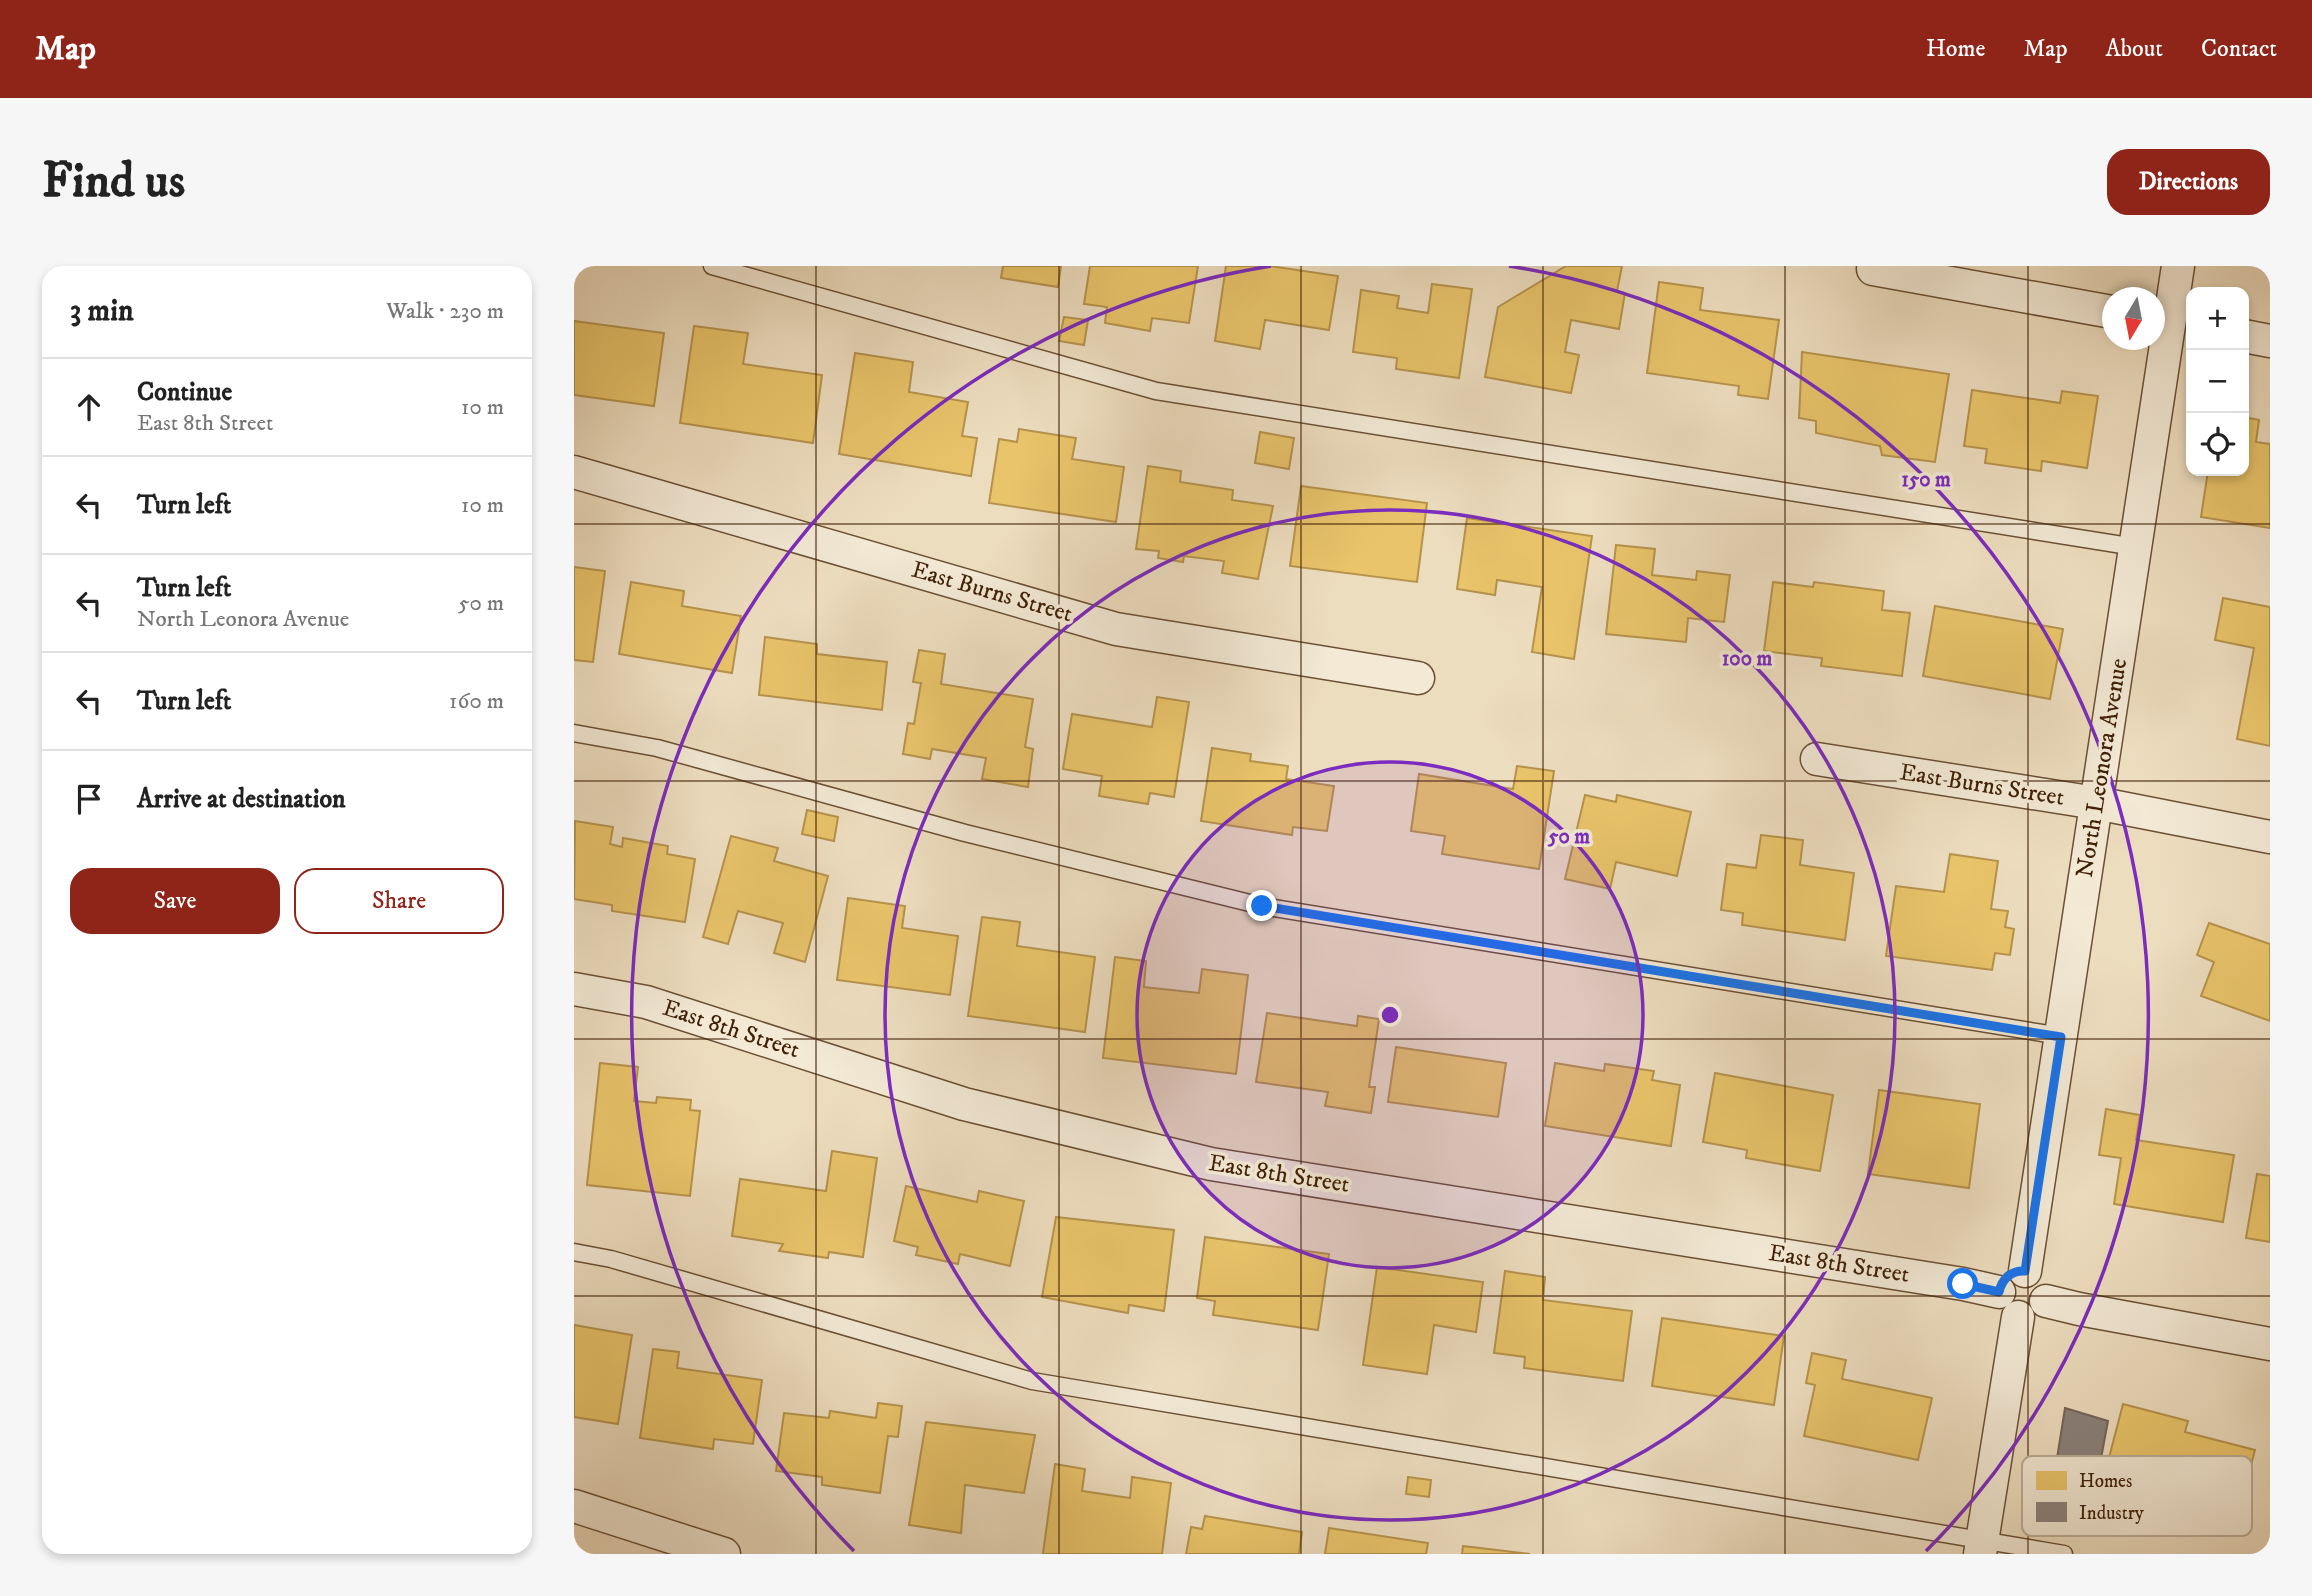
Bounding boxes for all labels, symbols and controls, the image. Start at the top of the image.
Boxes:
text: Map [35,29,96,70]
text: Home [1926,34,1985,64]
text: Map [2023,34,2068,64]
text: About [2106,34,2163,64]
text: Contact [2201,34,2277,64]
button: Directions [2107,149,2270,215]
text: Find us [42,151,185,213]
north arrow [2102,287,2165,350]
map controls [2186,287,2249,476]
button: + [2186,287,2249,350]
text: 3 min [70,293,134,330]
text: Walk · 230 m [386,297,504,326]
button: − [2186,350,2249,413]
text: Continue [137,376,232,409]
icon: ahead [70,388,108,426]
text: 10 m [461,393,504,422]
text: East 8th Street [137,409,273,438]
button: locate [2186,413,2249,476]
text: 150 m [1901,467,1951,493]
icon: left [70,486,108,524]
text: Turn left [137,489,231,522]
text: 10 m [461,491,504,520]
street label: East Burns Street [908,555,1076,629]
text: Turn left [137,572,231,605]
icon: left [70,584,108,622]
text: 50 m [458,589,504,618]
text: North Leonora Avenue [137,605,349,634]
text: 100 m [1722,646,1772,672]
street label: North Leonora Avenue [2070,656,2134,880]
icon: left [70,682,108,720]
text: Turn left [137,685,231,718]
text: 160 m [449,687,504,716]
street label: East Burns Street [1898,757,2067,813]
icon: arrive [70,780,108,818]
text: Arrive at destination [137,783,346,816]
text: 50 m [1547,824,1590,850]
button: Save [70,868,280,934]
button: Share [294,868,504,934]
route end [1246,890,1277,921]
street label: East 8th Street [659,993,804,1065]
centre of rings [1378,1003,1402,1027]
street label: East 8th Street [1206,1148,1352,1200]
street label: East 8th Street [1766,1238,1912,1290]
route start [1947,1268,1978,1299]
legend [2022,1456,2252,1536]
text: Homes [2079,1470,2132,1493]
text: Industry [2079,1502,2145,1525]

